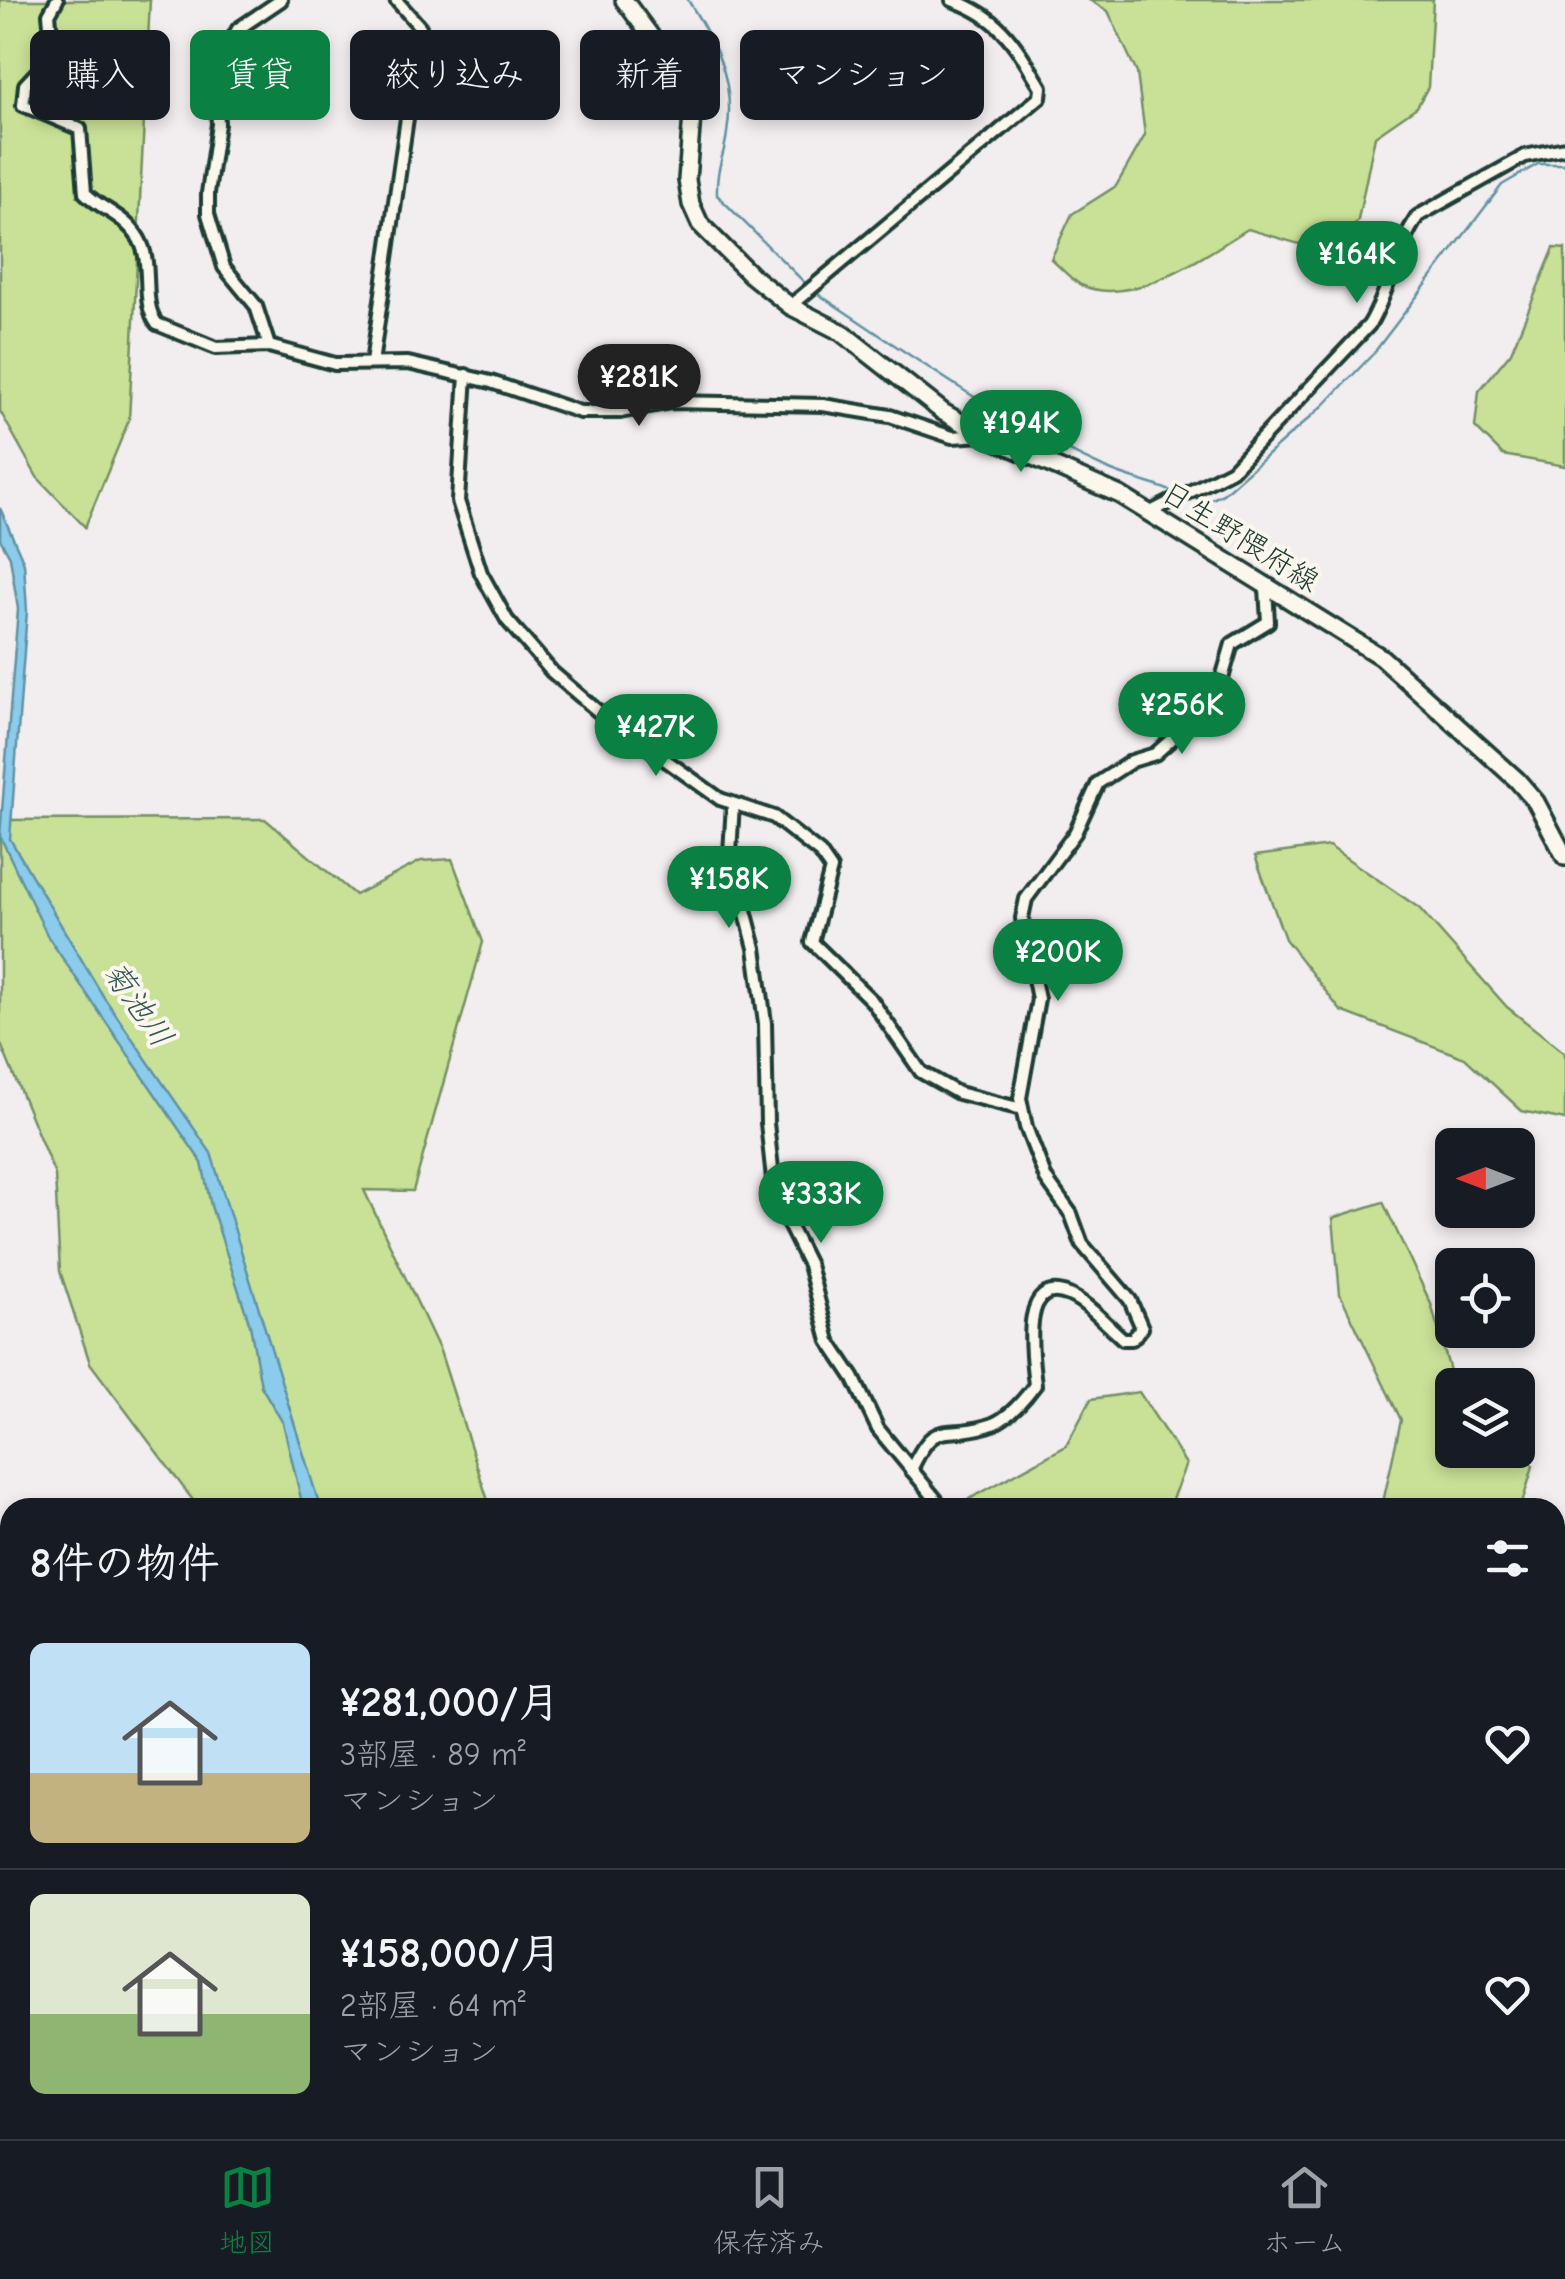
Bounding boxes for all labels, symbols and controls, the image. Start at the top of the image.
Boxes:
chip: 購入 [30,30,170,120]
chip: 賃貸 [190,30,330,120]
chip: 絞り込み [350,30,560,120]
chip: 新着 [580,30,720,120]
chip: マンション [740,30,984,120]
pin: ¥164K [1287,221,1427,306]
text: ¥164K [1318,235,1396,272]
pin: ¥281K [569,344,709,429]
text: ¥281K [600,358,678,395]
pin: ¥194K [951,390,1091,475]
text: ¥194K [982,404,1060,441]
street label: 日生野隈府線 [1154,474,1326,600]
pin: ¥256K [1112,672,1252,757]
text: ¥256K [1140,686,1224,723]
pin: ¥427K [586,694,726,779]
text: ¥427K [617,708,695,745]
pin: ¥158K [659,846,799,931]
text: ¥158K [689,860,769,897]
pin: ¥200K [988,919,1128,1004]
text: ¥200K [1015,933,1101,970]
water label: 菊池川 [95,954,181,1054]
north arrow [1435,1128,1535,1228]
map controls [1435,1128,1535,1468]
pin: ¥333K [751,1161,891,1246]
text: ¥333K [780,1175,862,1212]
button: locate [1435,1248,1535,1348]
button: layers [1435,1368,1535,1468]
icon: filters [1480,1531,1535,1586]
text: 8件の物件 [30,1539,220,1588]
text: ¥281,000/月 [340,1678,560,1727]
icon: home [110,1683,230,1803]
icon: heart [1480,1716,1535,1771]
text: 3部屋 · 89 m² [340,1736,526,1773]
text: マンション [340,1782,499,1819]
text: ¥158,000/月 [340,1929,561,1978]
icon: home [110,1934,230,2054]
icon: heart [1480,1967,1535,2022]
text: 2部屋 · 64 m² [340,1987,526,2024]
text: マンション [340,2033,499,2070]
tab: 地図 [219,2160,275,2260]
tab: 保存済み [713,2160,825,2260]
tab: ホーム [1263,2160,1346,2260]

